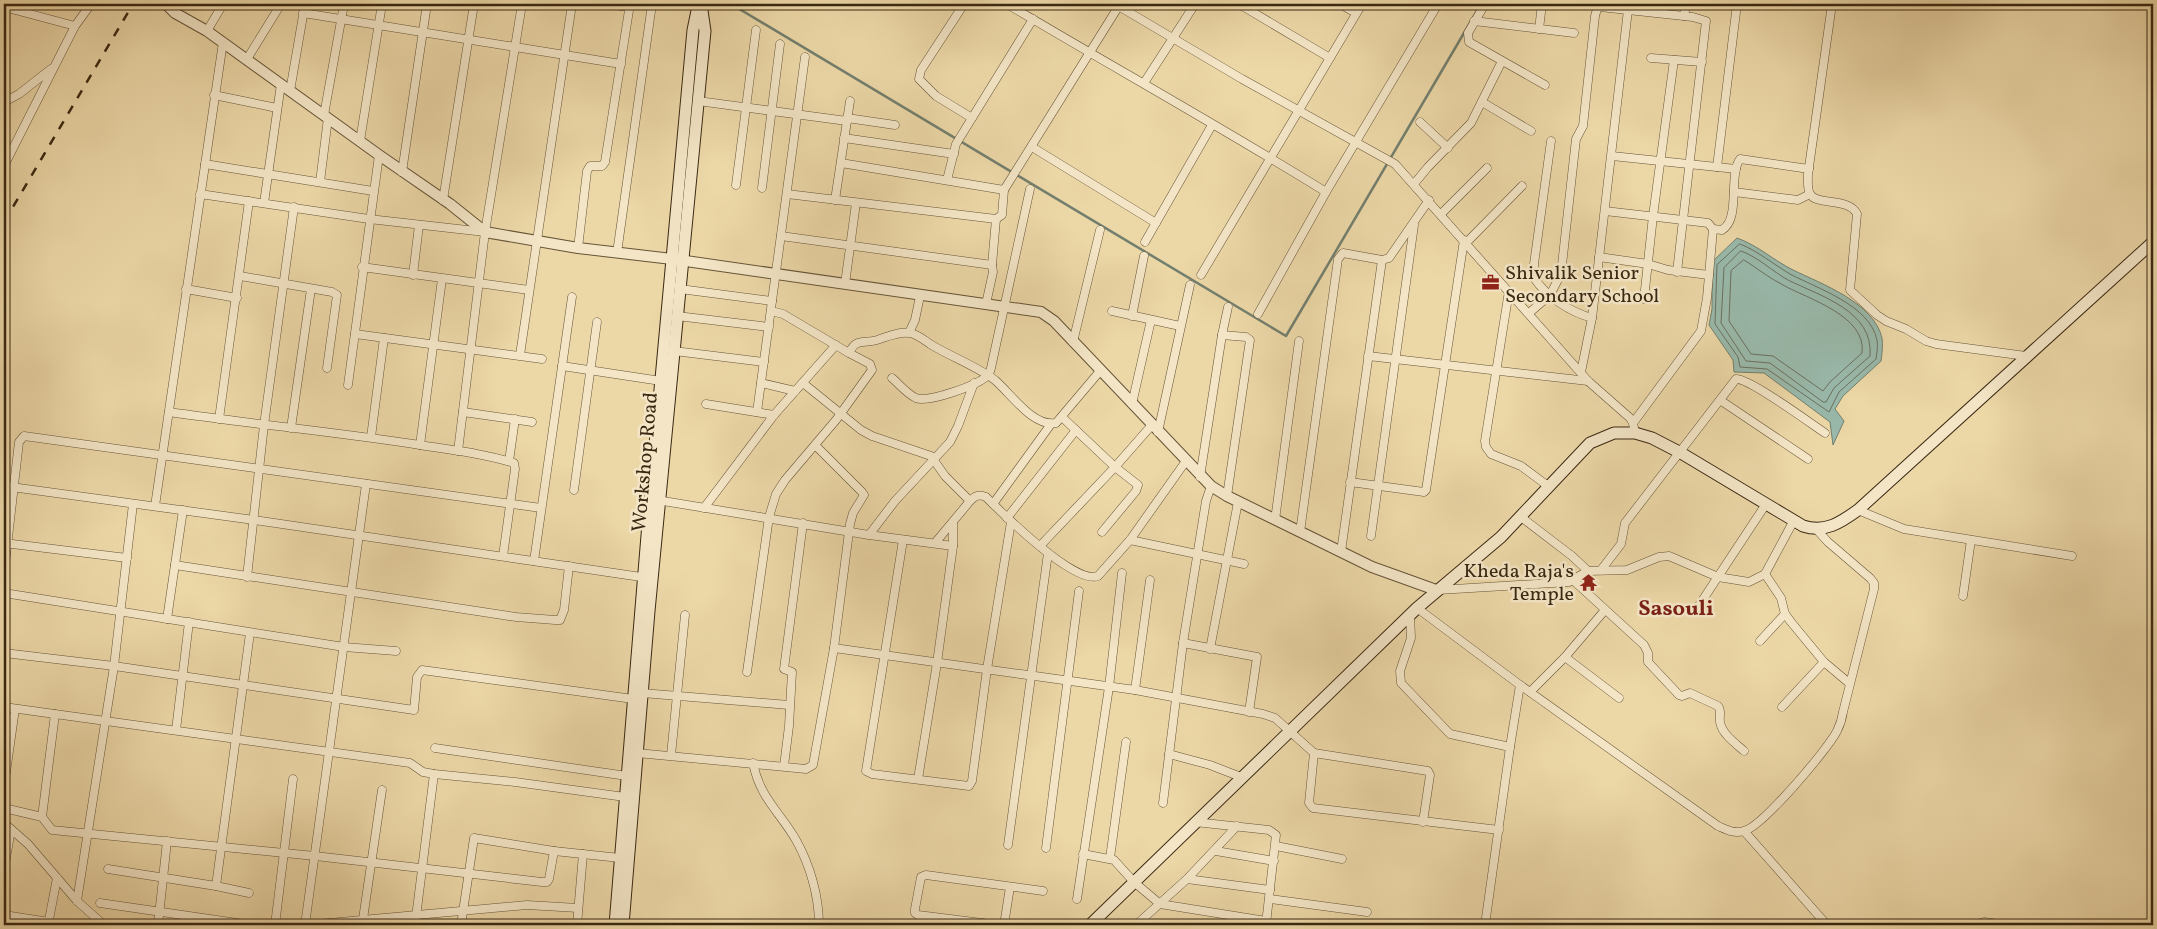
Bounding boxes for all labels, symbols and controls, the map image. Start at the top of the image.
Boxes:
place label: Shivalik Senior Secondary School [1505,260,1659,311]
office icon: Shivalik Senior Secondary School [1481,273,1501,293]
street label: Workshop Road [626,391,666,533]
place label: Kheda Raja's Temple [1463,558,1574,609]
temple icon: Kheda Raja's Temple [1578,572,1598,592]
district label: Sasouli [1638,594,1714,625]

